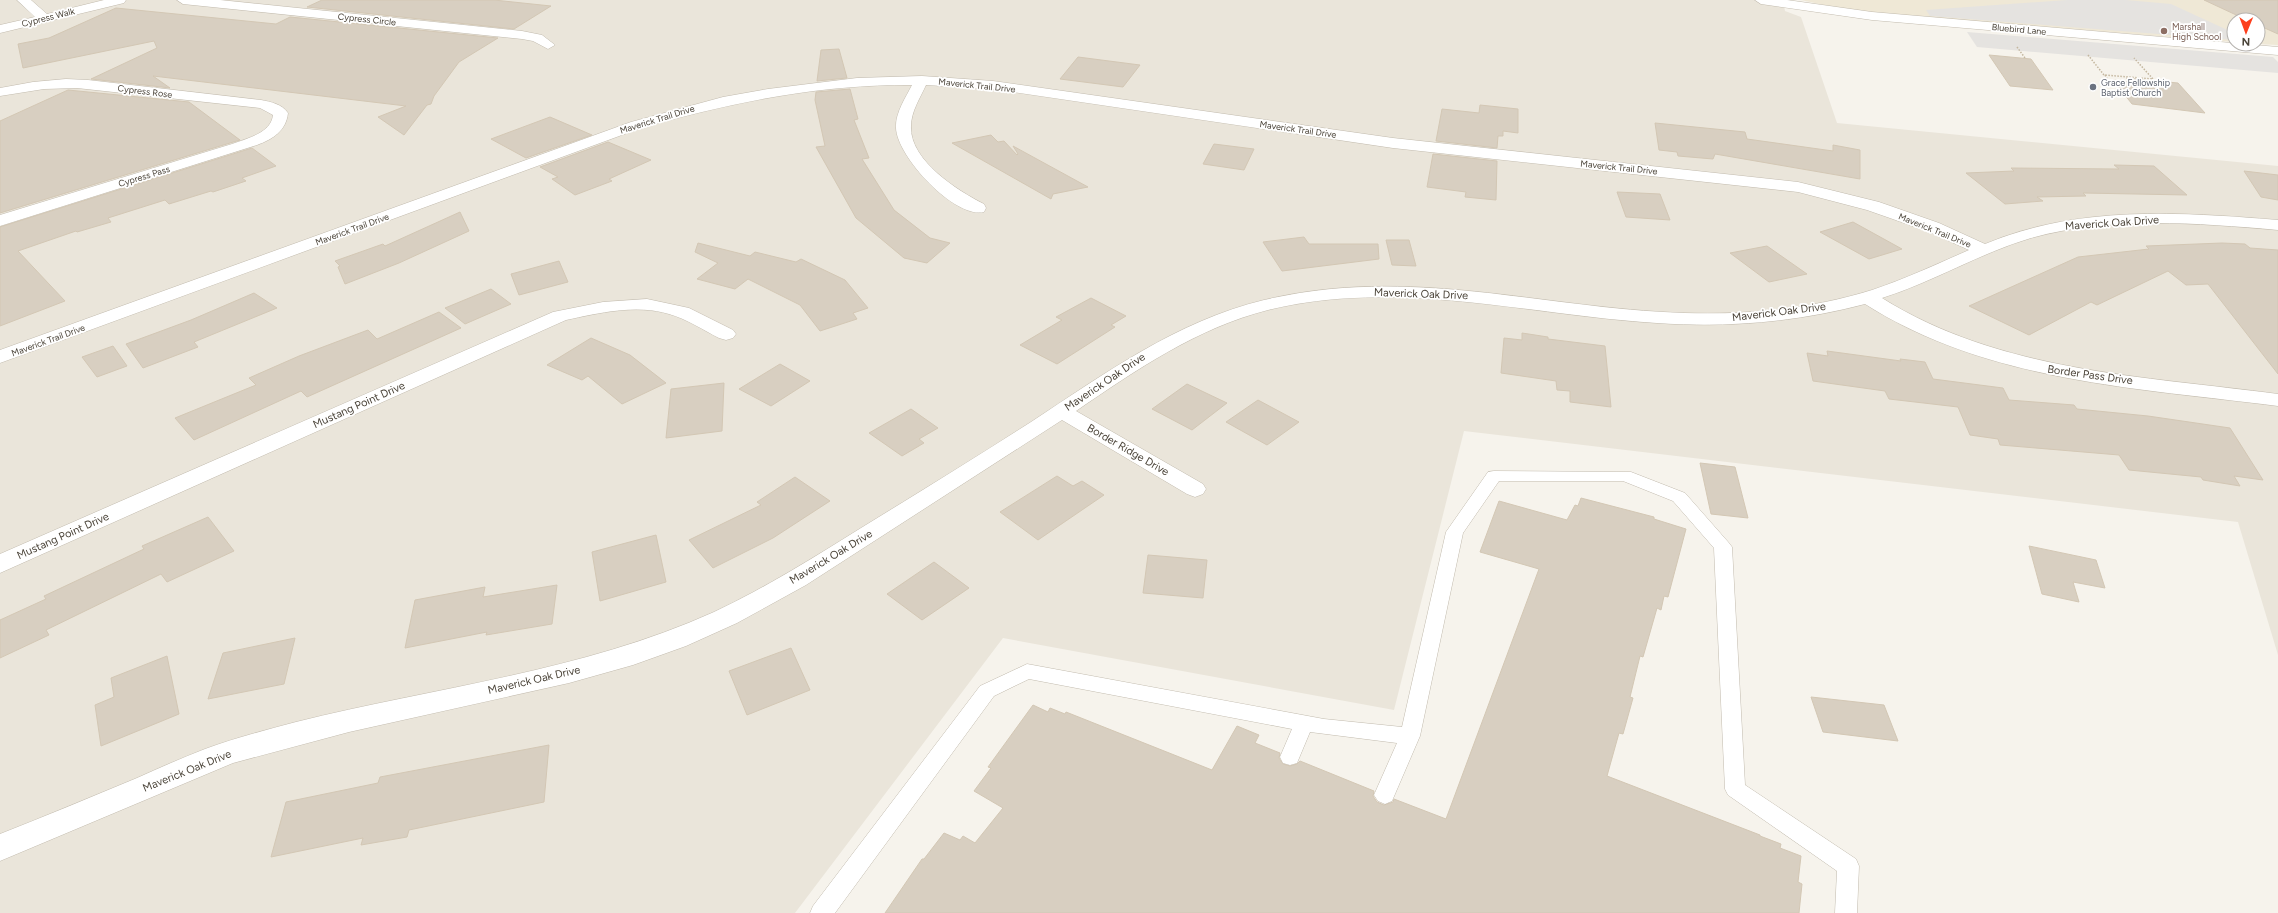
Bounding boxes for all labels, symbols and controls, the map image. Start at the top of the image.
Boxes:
street label: Cypress Walk [20,5,76,29]
street label: Cypress Circle [337,10,397,28]
north arrow [2226,12,2266,52]
street label: Bluebird Lane [1991,21,2047,37]
place label: Marshall High School [2172,21,2221,42]
marker: Marshall High School [2159,26,2169,36]
text: N [2241,35,2250,48]
street label: Maverick Trail Drive [938,75,1016,95]
place label: Grace Fellowship Baptist Church [2101,77,2170,98]
street label: Cypress Rose [117,82,173,100]
marker: Grace Fellowship Baptist Church [2088,82,2098,92]
street label: Maverick Trail Drive [618,102,696,136]
street label: Maverick Trail Drive [1259,118,1337,140]
street label: Maverick Trail Drive [1580,157,1658,177]
street label: Cypress Pass [117,163,171,189]
street label: Maverick Trail Drive [1897,210,1973,250]
street label: Maverick Trail Drive [314,211,390,247]
street label: Maverick Oak Drive [2064,213,2160,233]
street label: Maverick Oak Drive [1374,286,1468,302]
street label: Maverick Oak Drive [1731,300,1827,324]
street label: Maverick Trail Drive [10,322,86,358]
street label: Maverick Oak Drive [1062,350,1148,414]
street label: Border Pass Drive [2047,363,2133,387]
street label: Mustang Point Drive [311,379,407,431]
street label: Border Ridge Drive [1085,421,1171,479]
street label: Mustang Point Drive [15,510,111,562]
street label: Maverick Oak Drive [787,527,875,587]
street label: Maverick Oak Drive [487,663,581,697]
street label: Maverick Oak Drive [141,747,233,795]

